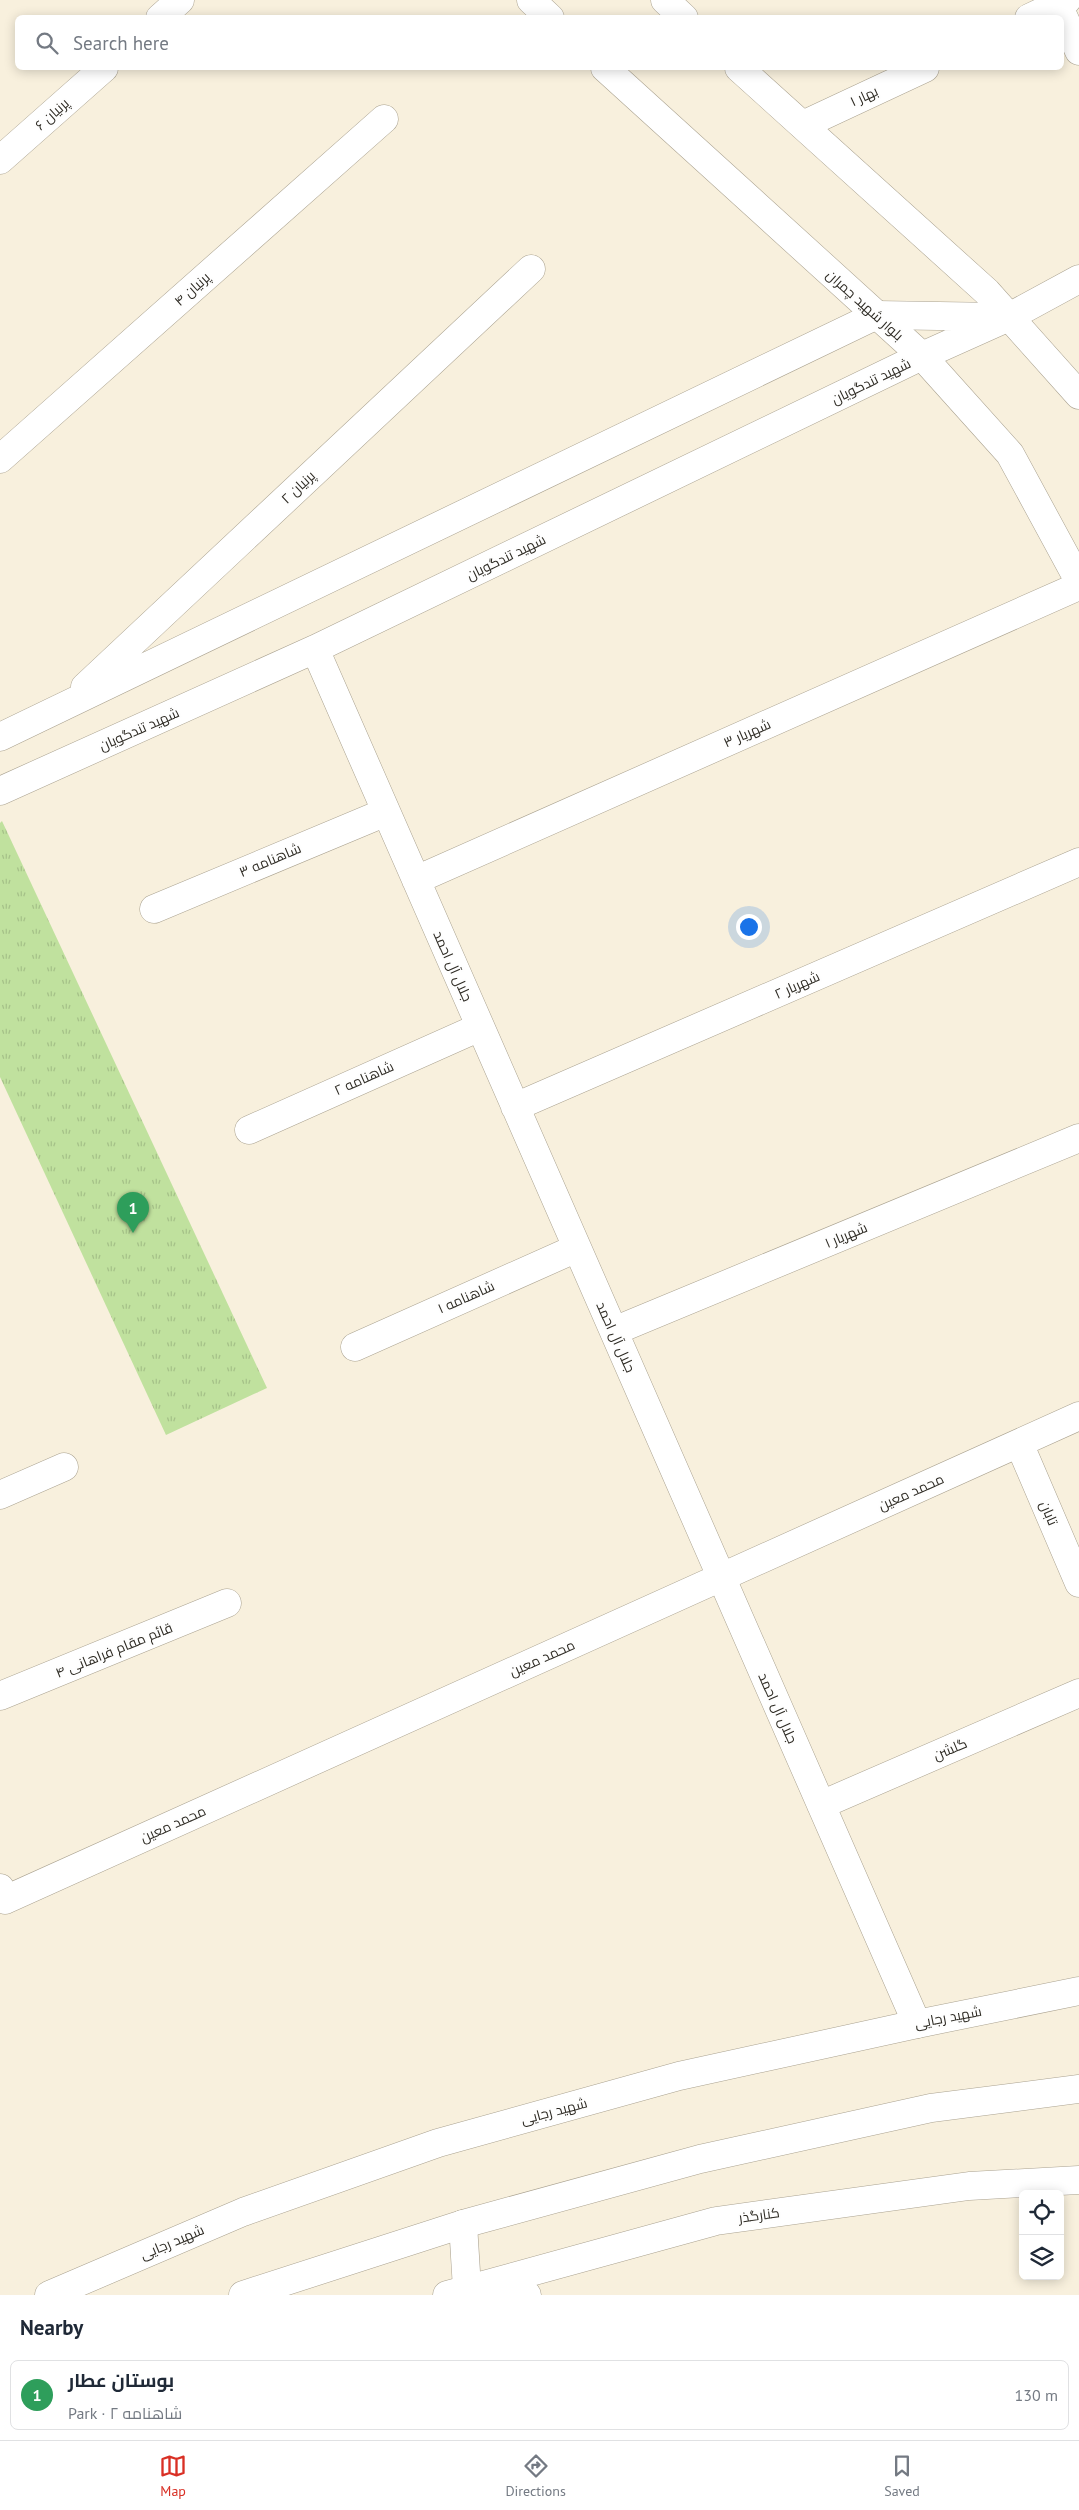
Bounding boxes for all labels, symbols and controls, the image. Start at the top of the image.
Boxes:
search box [15,15,1064,70]
icon: search [33,29,61,57]
text: Search here [73,31,169,55]
street label: بهار ۱ [847,82,881,110]
street label: پرنیان ۶ [31,94,74,135]
street label: بلوار شهید چمران [822,266,907,345]
street label: پرنیان ۴ [170,268,215,311]
street label: شهید تندگویان [828,354,914,408]
street label: پرنیان ۲ [277,466,320,508]
street label: شهید تندگویان [463,530,549,584]
street label: شهید تندگویان [96,703,182,755]
street label: شهریار ۳ [721,715,773,751]
street label: شاهنامه ۳ [236,839,304,881]
your location [736,914,762,940]
street label: جلال آل احمد [429,928,477,1004]
street label: شهریار ۲ [772,967,822,1003]
street label: شاهنامه ۲ [331,1057,397,1099]
pin: 1 [117,1192,149,1233]
street label: شهریار ۱ [822,1218,870,1252]
street label: شاهنامه ۱ [435,1277,497,1317]
street label: جلال آل احمد [592,1299,640,1375]
street label: محمد معین [875,1470,947,1514]
street label: تابان [1036,1498,1062,1528]
street label: قائم مقام فراهانی ۴ [53,1618,176,1683]
street label: محمد معین [506,1636,578,1680]
street label: جلال آل احمد [754,1670,802,1746]
street label: گلشن [930,1734,970,1764]
street label: محمد معین [137,1802,209,1846]
street label: شهید رجایی [913,2002,983,2032]
street label: شهید رجایی [519,2094,589,2128]
map controls [1019,2190,1064,2280]
button: locate [1019,2190,1064,2235]
street label: کنارگذر [736,2203,781,2227]
street label: شهید رجایی [137,2220,207,2264]
button: layers [1019,2235,1064,2280]
text: Nearby [20,2314,83,2341]
text: بوستان عطار [68,2368,174,2392]
text: 1 [32,2385,42,2405]
text: 130 m [1015,2385,1058,2405]
text: Park · شاهنامه ۲ [68,2403,182,2423]
tab: Map [159,2452,187,2500]
tab: Directions [505,2452,566,2500]
tab: Saved [884,2452,920,2500]

